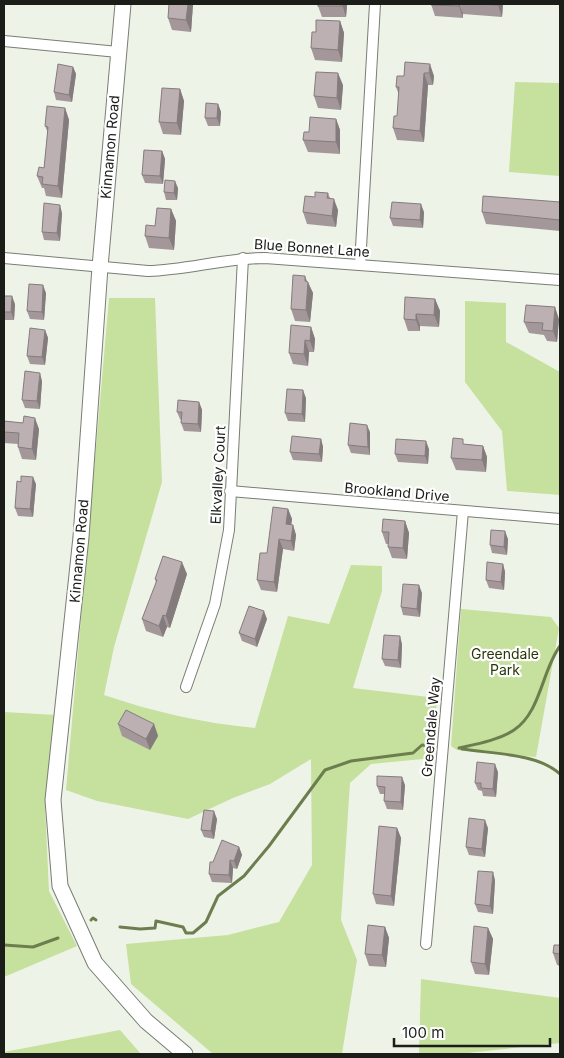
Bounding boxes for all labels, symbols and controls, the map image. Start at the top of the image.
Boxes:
street label: Kinnamon Road [96,94,123,200]
street label: Blue Bonnet Lane [254,235,370,260]
street label: Elkvalley Court [206,425,229,525]
street label: Brookland Drive [344,478,450,505]
street label: Kinnamon Road [65,498,92,604]
park label: Greendale Park [471,645,539,678]
street label: Greendale Way [418,676,443,778]
scale bar [394,1016,550,1048]
text: 100 m [402,1023,444,1042]

